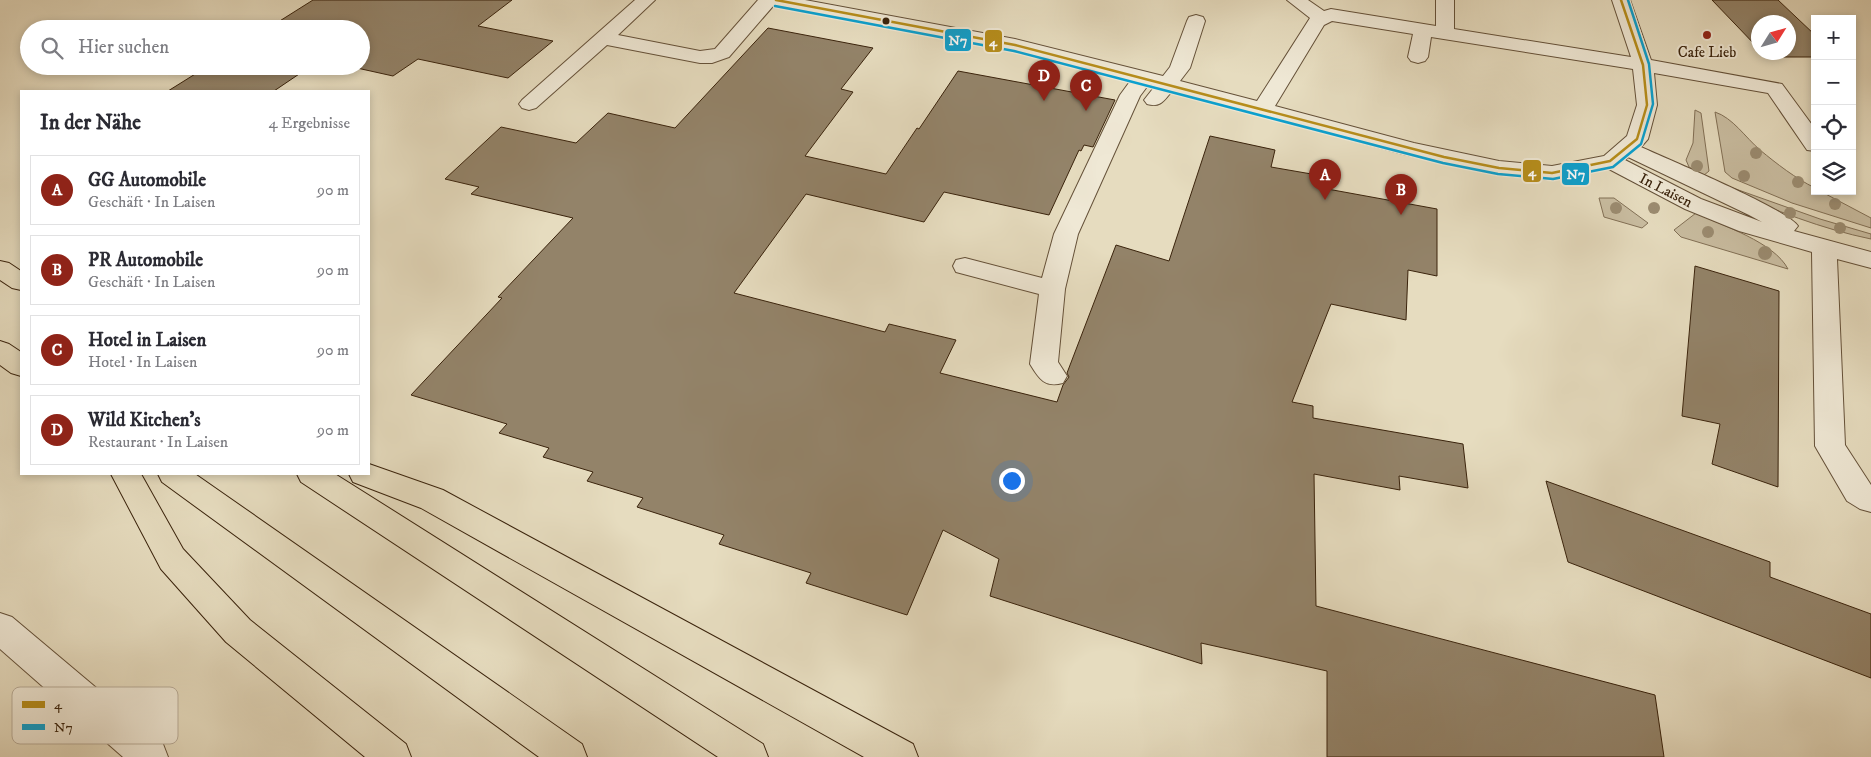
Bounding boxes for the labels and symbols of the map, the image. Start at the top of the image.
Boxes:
north arrow [1751,15,1796,60]
unlabelled marker [881,16,891,26]
line badge: N7 [944,28,972,52]
line badge: 4 [984,29,1003,53]
marker: Cafe Lieb [1701,29,1713,41]
text: N7 [949,32,967,50]
text: 4 [988,33,998,51]
place label: Cafe Lieb [1678,43,1736,62]
pin: D [1028,60,1060,101]
pin: C [1070,70,1102,111]
pin: A [1309,159,1341,200]
line badge: 4 [1522,159,1542,183]
line badge: N7 [1561,162,1590,186]
text: 4 [1527,163,1537,181]
text: N7 [1567,166,1585,184]
street label: In Laisen [1636,169,1696,212]
pin: B [1385,174,1417,215]
your location [999,468,1025,494]
legend [12,687,178,744]
text: 4 [54,696,63,714]
text: N7 [54,719,73,737]

